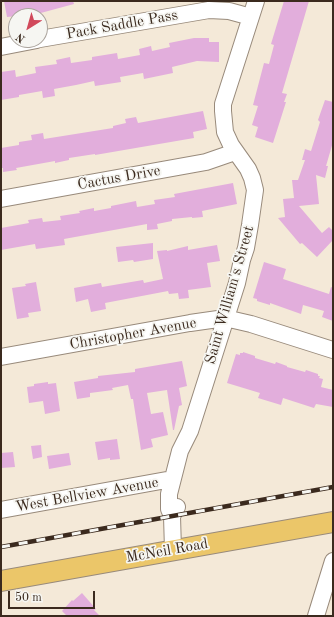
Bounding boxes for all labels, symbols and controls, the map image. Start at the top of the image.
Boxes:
street label: Pack Saddle Pass [65,6,179,44]
north arrow [8,8,48,48]
text: N [14,30,28,44]
street label: Cactus Drive [76,162,162,194]
street label: Saint William's Street [202,224,258,366]
street label: Christopher Avenue [68,314,198,354]
street label: West Bellview Avenue [14,474,160,516]
street label: McNeil Road [124,535,210,567]
scale bar [10,583,97,609]
text: 50 m [15,592,42,604]

